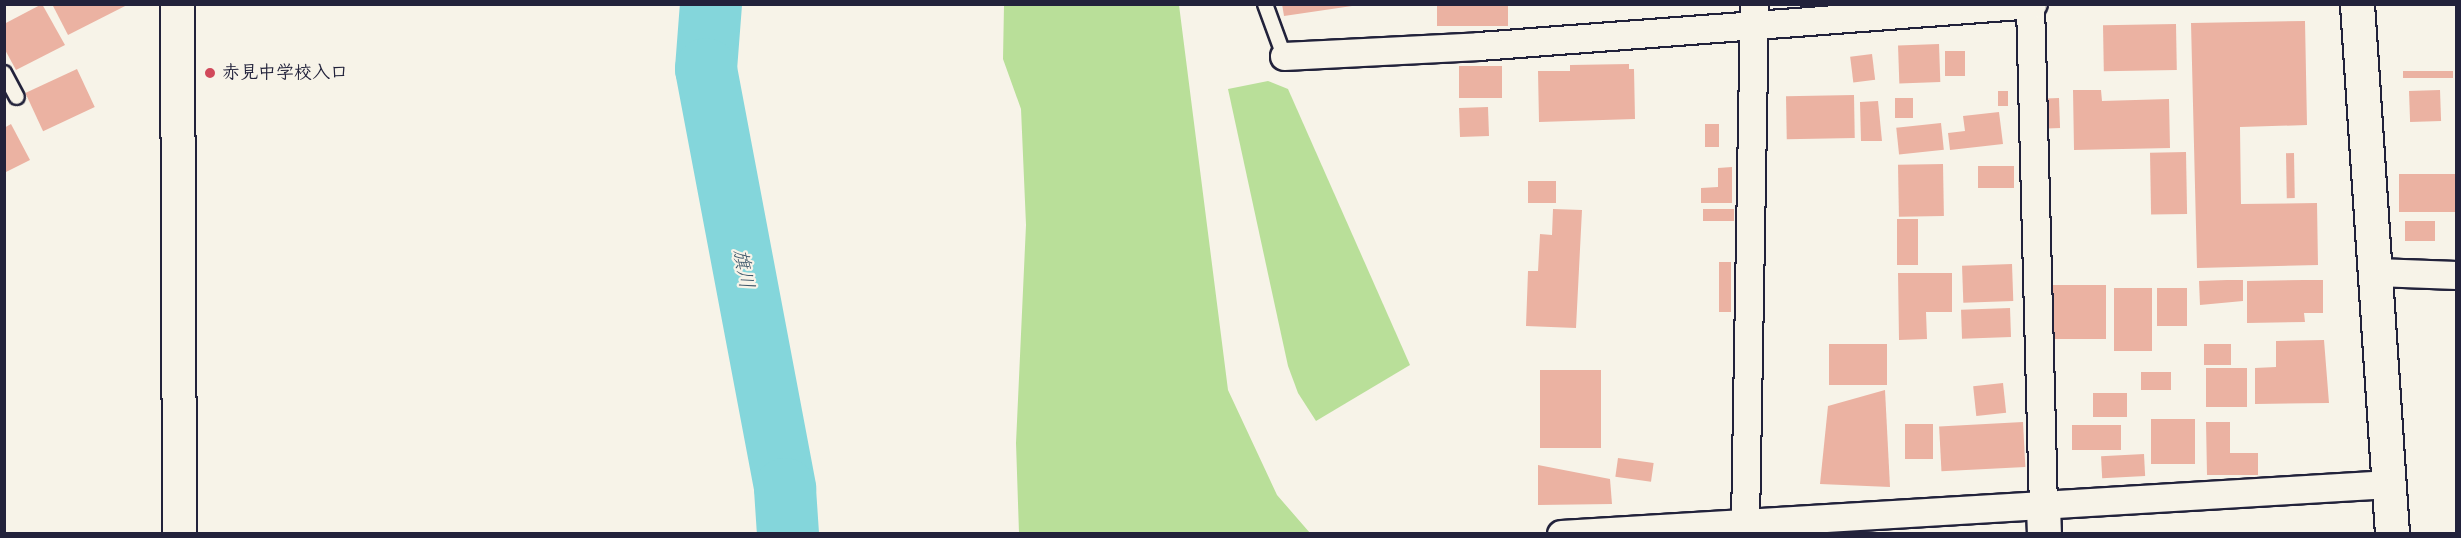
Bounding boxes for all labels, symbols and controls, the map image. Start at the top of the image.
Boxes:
place label: 赤見中学校入口 [222,62,348,84]
marker: 赤見中学校入口 [203,66,217,80]
water label: 旗川 [727,247,759,291]

